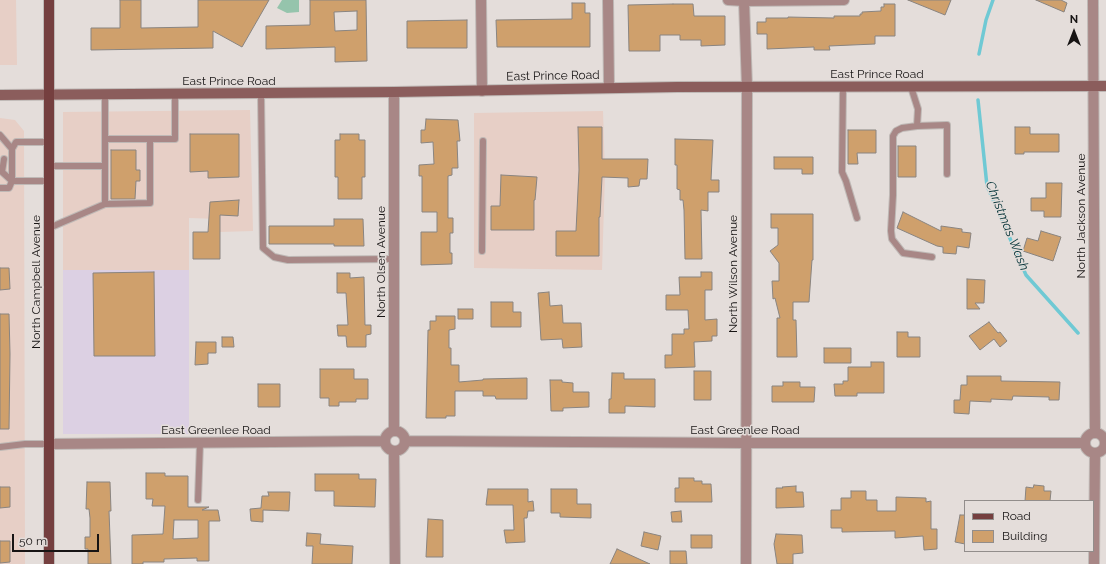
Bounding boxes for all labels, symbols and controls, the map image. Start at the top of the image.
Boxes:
north arrow [1054,12,1094,52]
text: N [1070,13,1078,26]
street label: East Prince Road [830,67,924,81]
street label: East Prince Road [506,68,600,84]
street label: East Prince Road [182,74,276,88]
street label: North Jackson Avenue [1074,154,1088,278]
water label: Christmas Wash [982,179,1032,273]
street label: North Olsen Avenue [374,206,388,318]
street label: North Campbell Avenue [29,215,43,349]
street label: North Wilson Avenue [726,215,740,333]
street label: East Greenlee Road [161,423,271,437]
street label: East Greenlee Road [690,423,800,437]
legend [964,500,1094,552]
text: Road [1002,509,1031,523]
scale bar [14,526,101,552]
text: Building [1002,529,1048,543]
text: 50 m [19,534,47,548]

